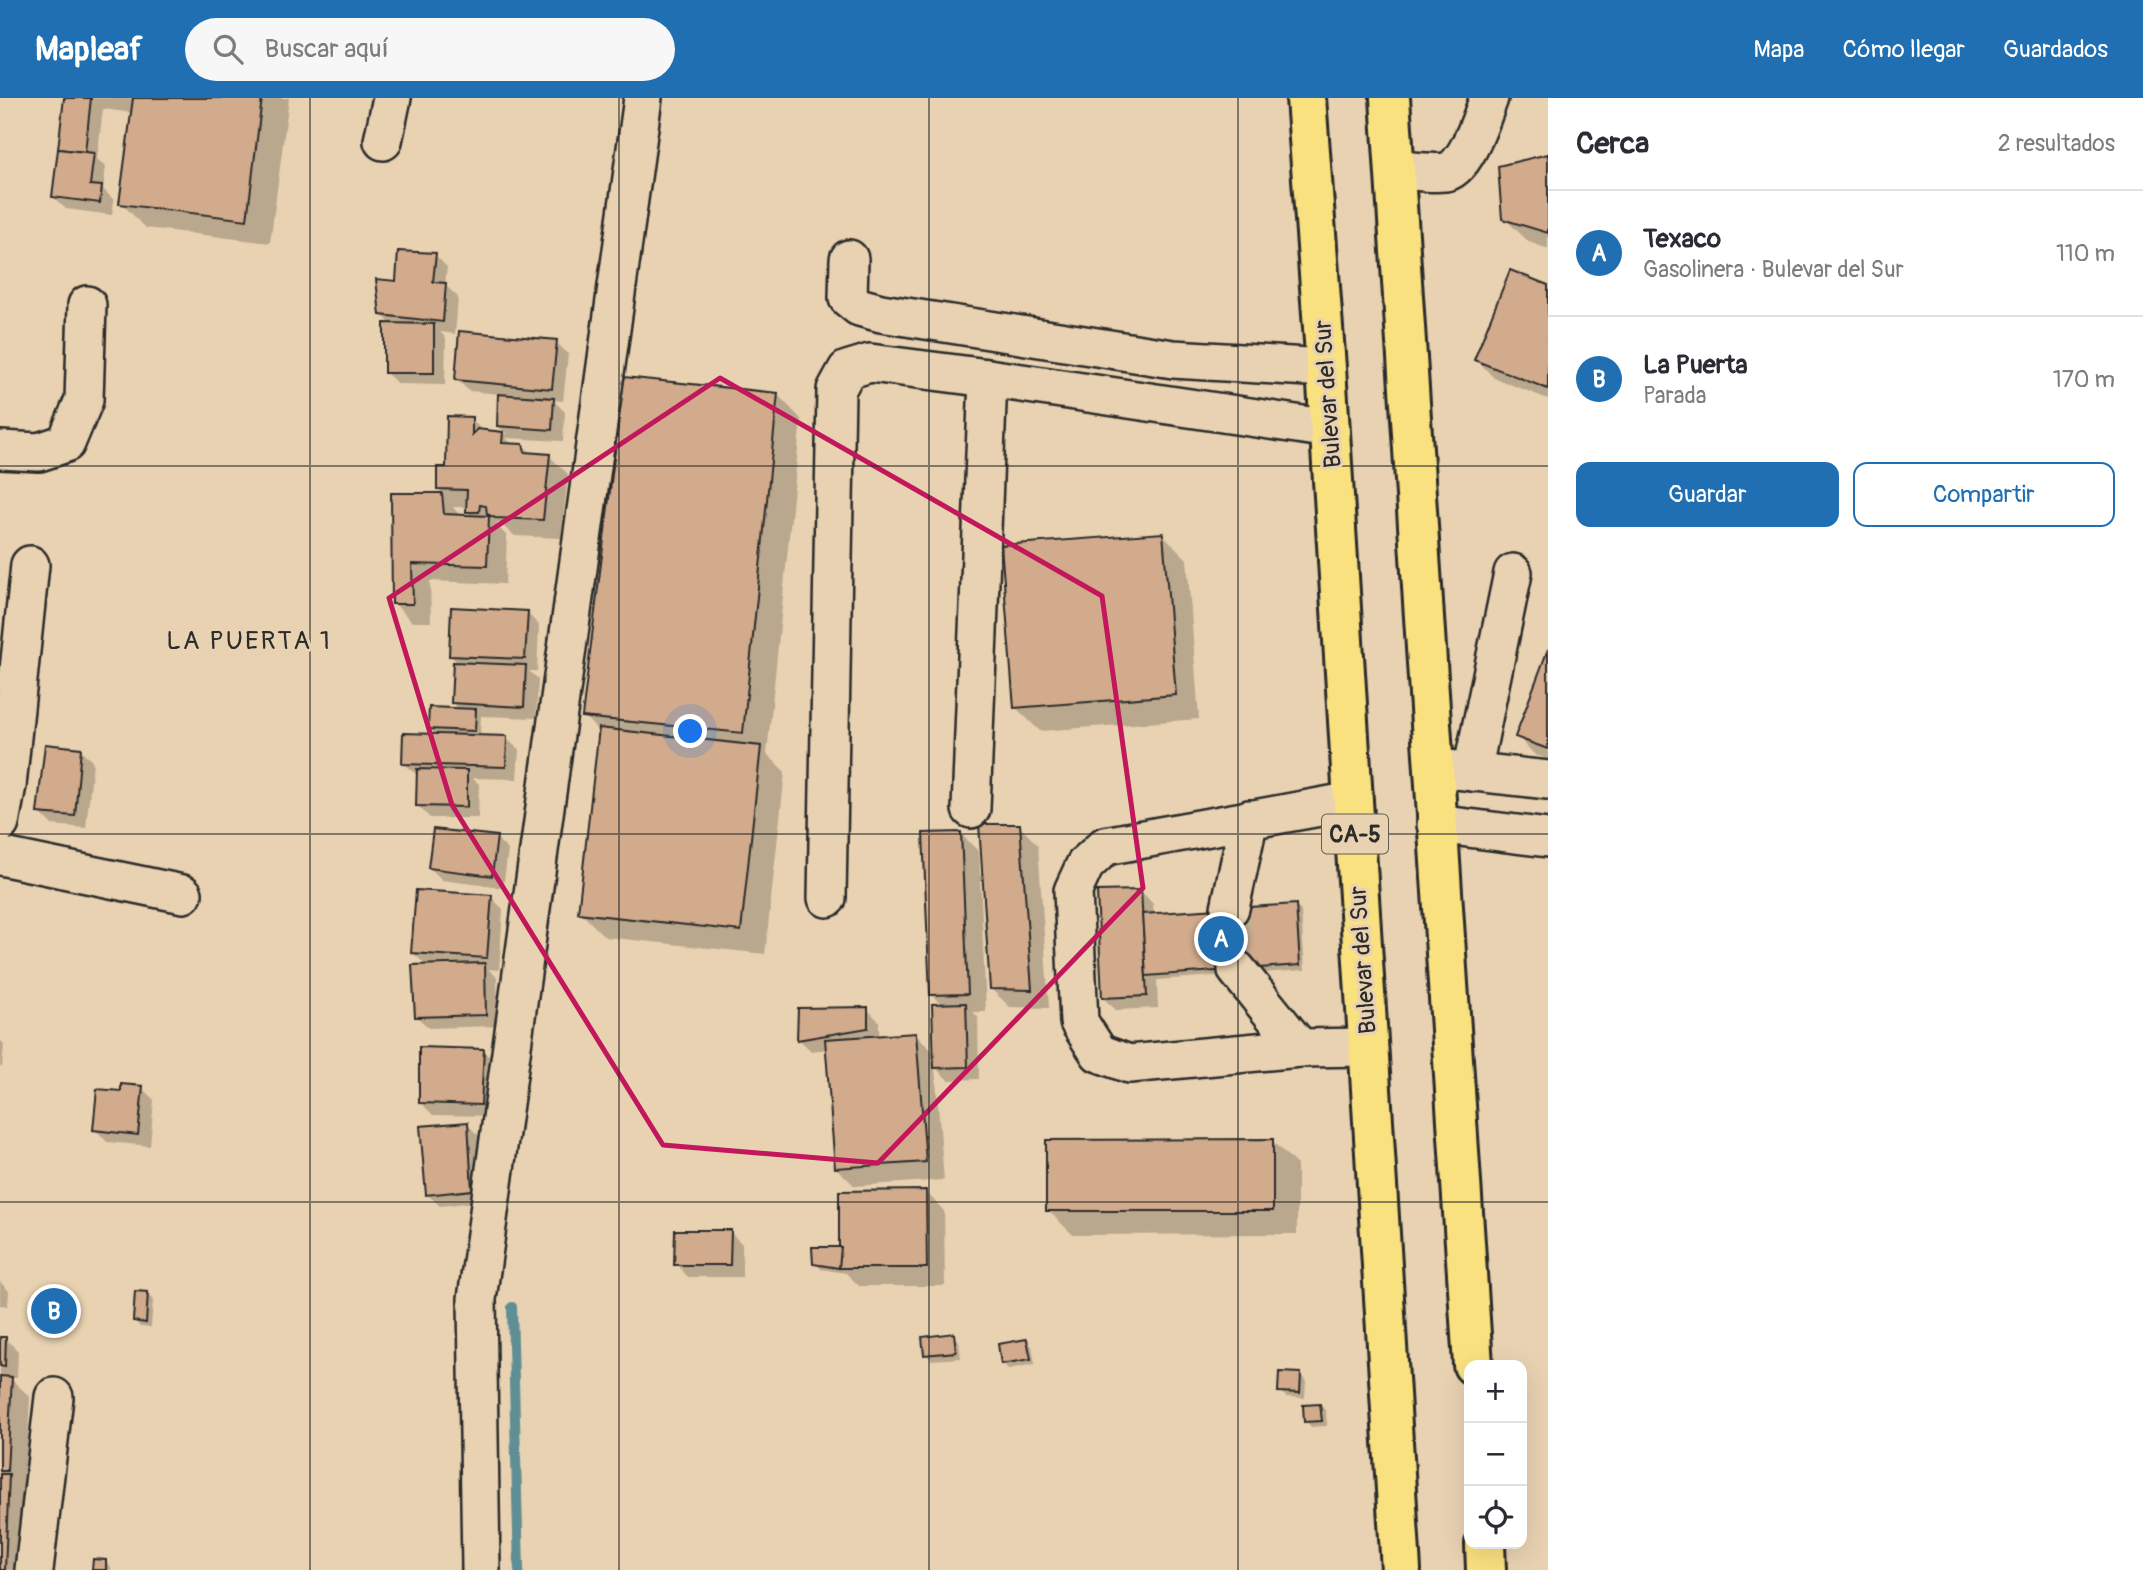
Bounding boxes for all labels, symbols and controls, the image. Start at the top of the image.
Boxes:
search box [185,18,675,81]
text: Mapleaf [35,29,143,70]
icon: search [209,30,247,68]
text: Buscar aquí [265,33,389,65]
text: Mapa [1754,35,1805,64]
text: Cómo llegar [1843,35,1965,64]
text: Guardados [2003,35,2108,64]
text: Cerca [1576,125,1649,162]
text: 2 resultados [1998,129,2115,158]
text: Texaco [1643,223,1721,255]
text: A [1592,239,1606,268]
text: 110 m [2056,239,2115,268]
text: Gasolinera · Bulevar del Sur [1643,255,1904,284]
street label: Bulevar del Sur [1308,319,1348,469]
text: La Puerta [1643,349,1748,381]
text: B [1592,365,1606,394]
text: 170 m [2053,365,2115,394]
text: Parada [1643,381,1706,410]
button: Guardar [1576,462,1839,527]
button: Compartir [1853,462,2115,527]
district label: LA PUERTA 1 [166,625,332,657]
your location [673,714,707,748]
road number: CA-5 [1322,814,1388,854]
street label: Bulevar del Sur [1343,885,1383,1035]
pin: A [1198,913,1244,965]
pin: B [31,1285,77,1337]
map controls [1464,1360,1527,1549]
button: + [1464,1360,1527,1423]
button: − [1464,1423,1527,1486]
button: locate [1464,1486,1527,1549]

